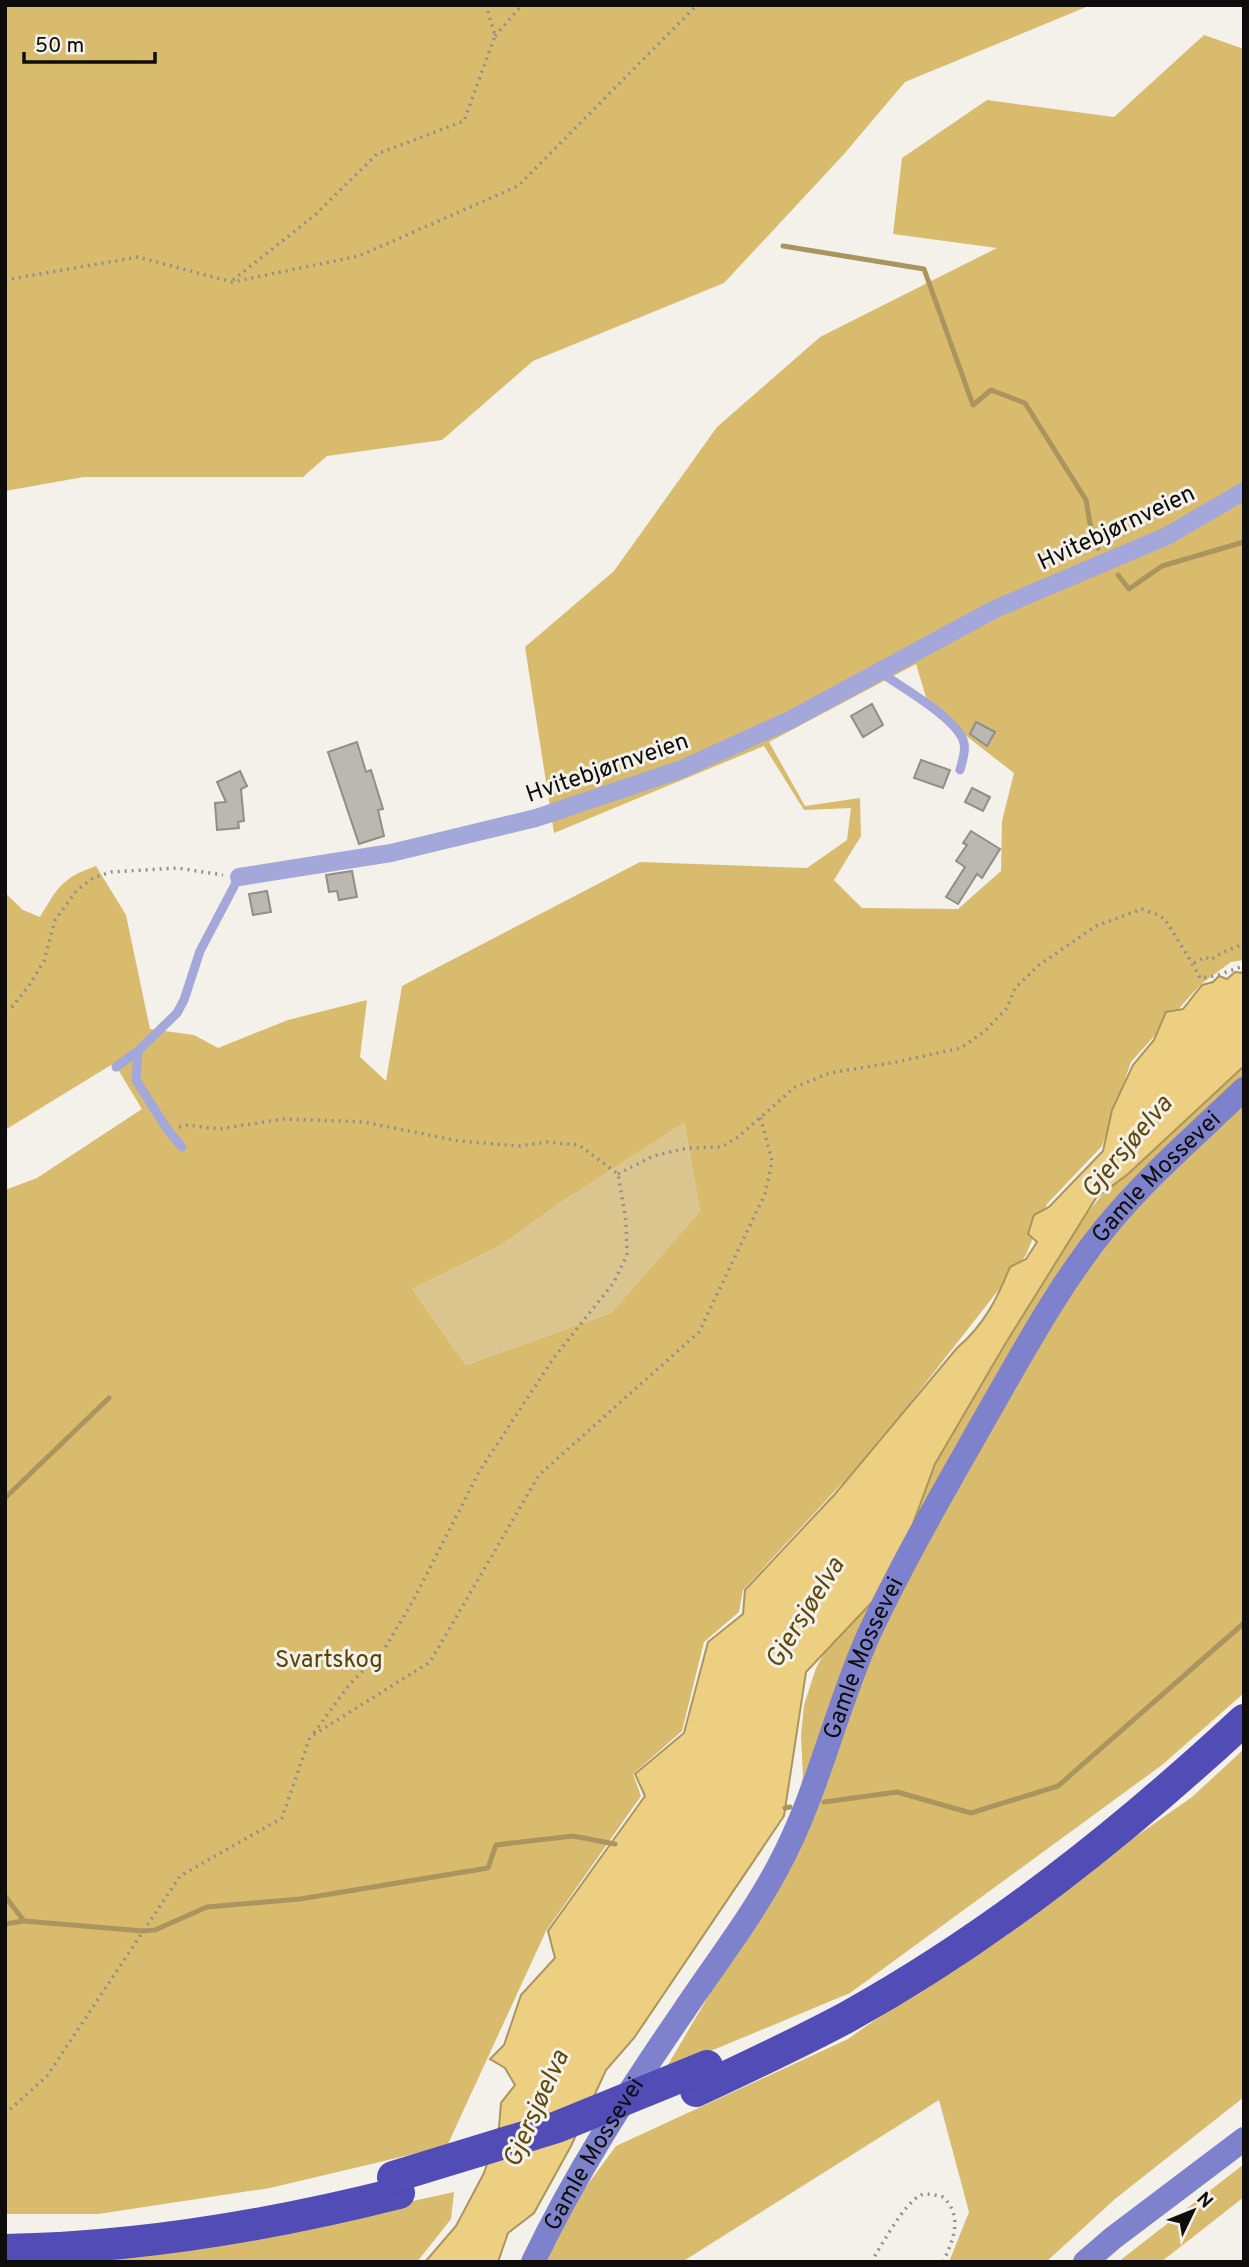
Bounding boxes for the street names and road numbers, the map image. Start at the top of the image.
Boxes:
street label: Hvitebjørnveien [1033,479,1200,578]
street label: Hvitebjørnveien [522,727,693,811]
street label: Gamle Mossevei [1086,1106,1228,1250]
street label: Gamle Mossevei [818,1573,911,1744]
street label: Gamle Mossevei [538,2072,652,2236]

